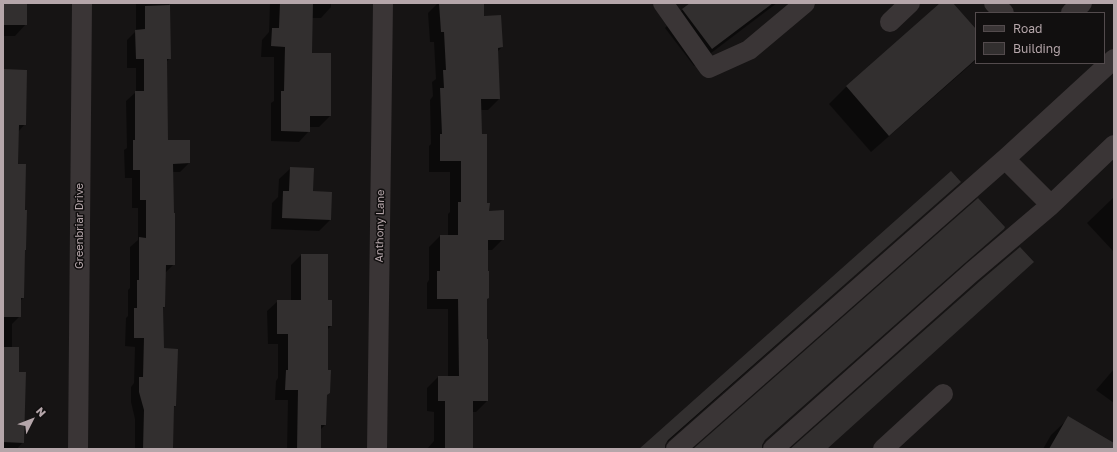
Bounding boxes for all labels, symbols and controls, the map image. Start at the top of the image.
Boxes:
legend [975,12,1105,64]
text: Road [1013,21,1042,36]
text: Building [1013,41,1061,56]
street label: Greenbriar Drive [73,183,87,269]
street label: Anthony Lane [373,189,387,263]
north arrow [12,400,52,440]
text: N [34,404,49,419]

